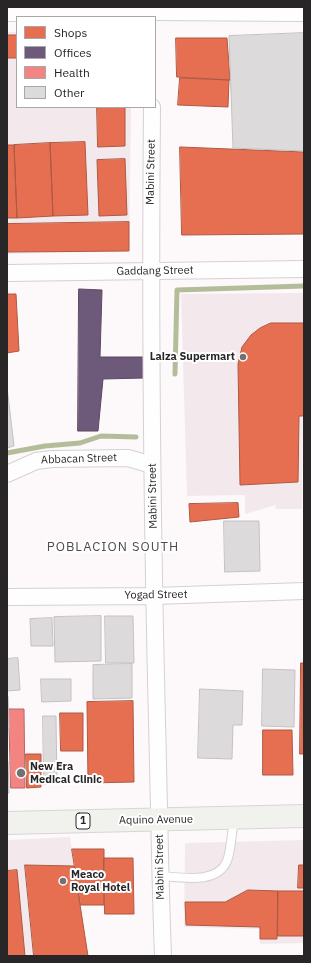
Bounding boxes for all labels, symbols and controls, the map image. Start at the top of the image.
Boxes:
legend [16,16,156,108]
text: Shops [54,25,87,40]
text: Offices [54,45,92,60]
text: Health [54,65,90,80]
text: Other [54,85,85,100]
street label: Mabini Street [144,139,158,205]
street label: Gaddang Street [116,264,194,278]
place label: Laiza Supermart [150,350,235,364]
marker: Laiza Supermart [238,352,248,362]
street label: Abbacan Street [41,451,117,467]
street label: Mabini Street [146,463,160,529]
district label: POBLACION SOUTH [47,539,179,555]
street label: Yogad Street [124,588,188,602]
place label: New Era Medical Clinic [30,760,102,786]
marker: New Era Medical Clinic [15,767,27,779]
road number: 1 [76,813,90,829]
street label: Aquino Avenue [119,813,193,827]
street label: Mabini Street [153,834,167,900]
place label: Meaco Royal Hotel [71,868,130,894]
marker: Meaco Royal Hotel [58,876,68,886]

